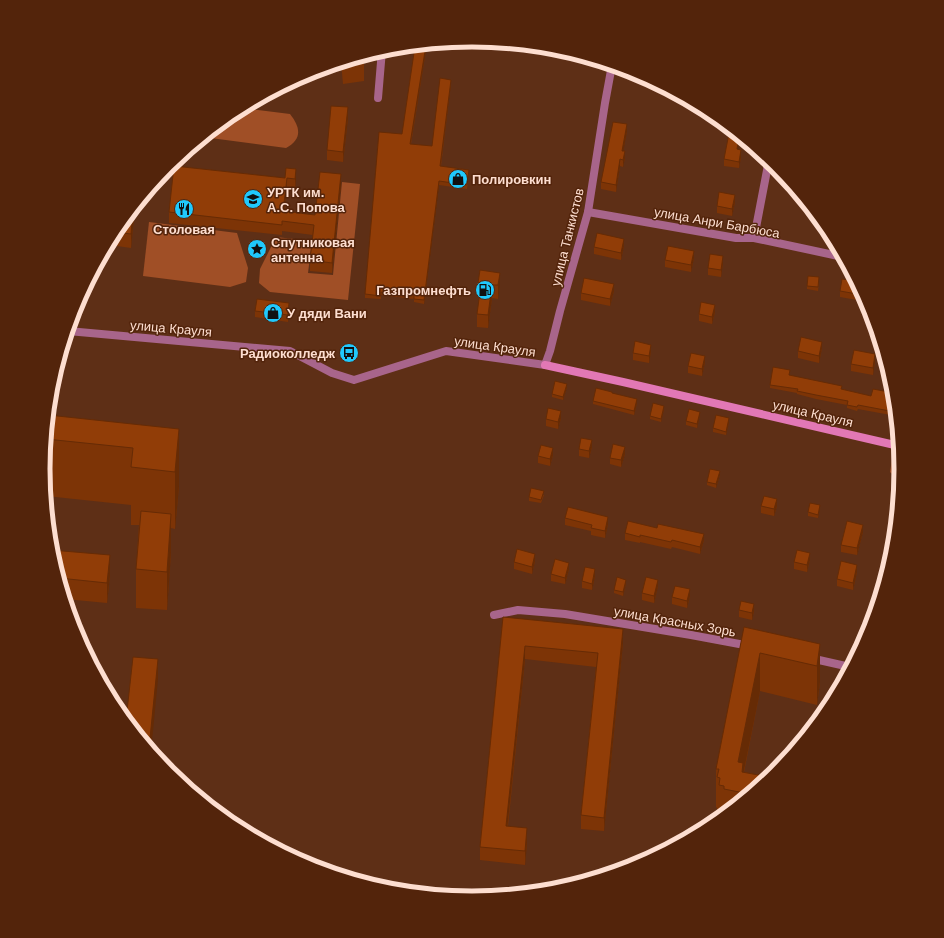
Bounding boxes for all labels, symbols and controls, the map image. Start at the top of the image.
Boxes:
shop icon: Полировкин [447,168,469,190]
place label: Полировкин [472,172,551,187]
place label: УРТК им. А.С. Попова [267,185,346,215]
street label: улица Танкистов [548,186,587,288]
school or university icon: УРТК им. А.С. Попова [242,188,264,210]
restaurant icon: Столовая [173,198,195,220]
street label: улица Анри Барбюса [653,204,782,241]
place label: Столовая [153,222,215,237]
place label: Спутниковая антенна [271,235,355,265]
place icon: Спутниковая антенна [246,238,268,260]
fuel station icon: Газпромнефть [474,279,496,301]
place label: Газпромнефть [376,283,471,298]
shop icon: У дяди Вани [262,302,284,324]
place label: У дяди Вани [287,306,367,321]
street label: улица Крауля [129,317,212,340]
street label: улица Крауля [453,333,537,360]
bus stop icon: Радиоколледж [338,342,360,364]
place label: Радиоколледж [240,346,336,361]
street label: улица Крауля [771,397,855,430]
street label: улица Красных Зорь [613,603,737,640]

